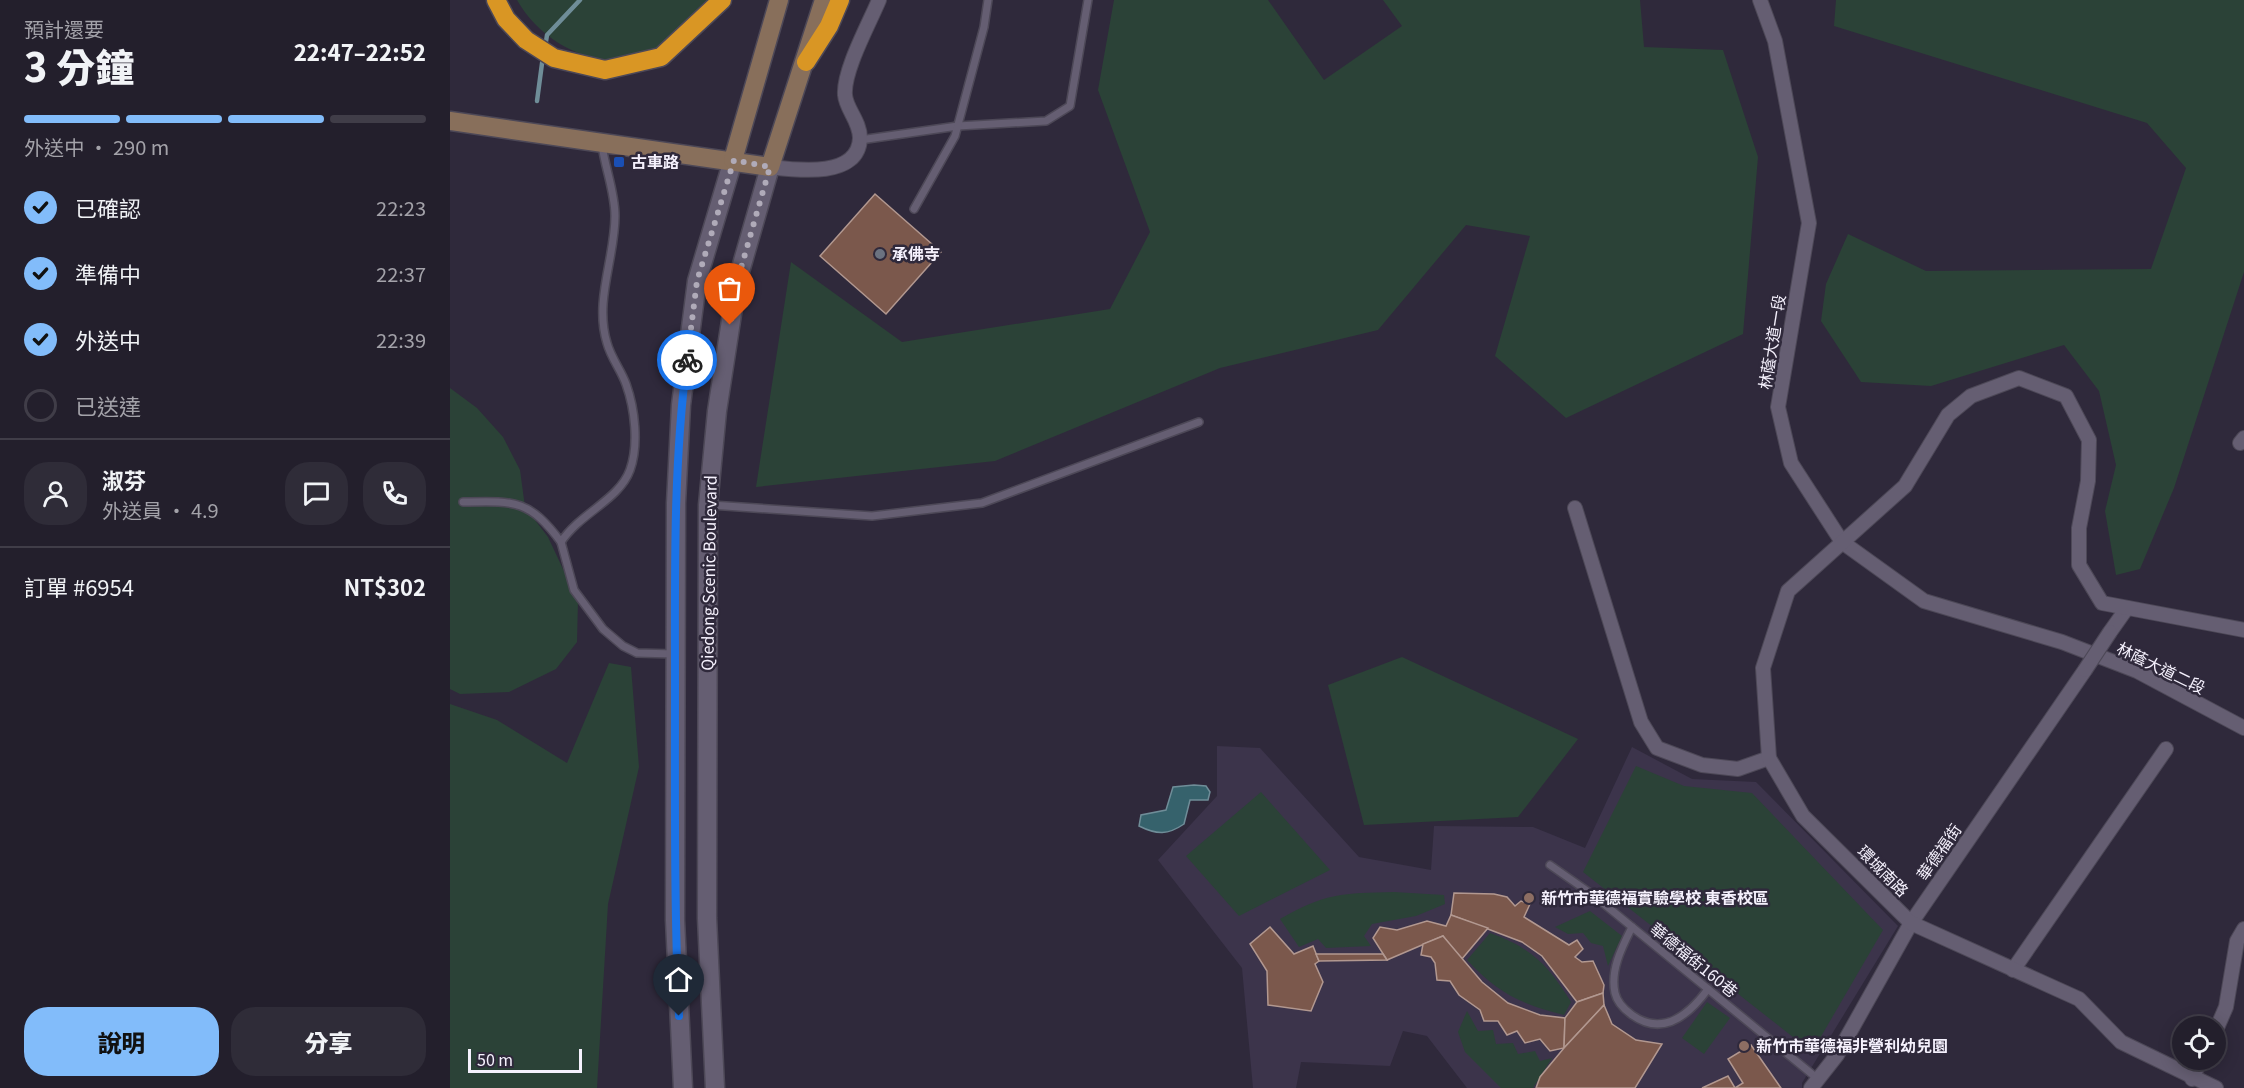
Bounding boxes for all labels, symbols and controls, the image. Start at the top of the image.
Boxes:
text: 預計還要 [24,14,104,43]
text: 22:47–22:52 [294,35,426,67]
text: 3 分鐘 [24,37,134,93]
text: 外送中 · 290 m [24,132,169,161]
place label: 古車路 [631,149,679,173]
marker: 古車路 [612,155,626,169]
icon: check [24,191,57,224]
text: 已確認 [75,191,141,223]
text: 22:23 [376,193,426,222]
place label: 承佛寺 [892,241,940,265]
marker: 承佛寺 [873,247,887,261]
icon: check [24,257,57,290]
text: 準備中 [75,257,141,289]
text: 22:37 [376,259,426,288]
pin [704,263,755,325]
icon: bag [713,272,746,305]
street label: 林蔭大道一段 [1752,293,1790,391]
icon: check [24,323,57,356]
text: 外送中 [75,323,141,355]
text: 22:39 [376,325,426,354]
courier [657,330,717,390]
icon: bike [671,344,704,377]
text: 已送達 [75,389,141,421]
button: person [24,462,87,525]
button: chat [285,462,348,525]
button: phone [363,462,426,525]
text: 淑芬 [102,463,146,495]
street label: Qiedong Scenic Boulevard [694,475,722,671]
text: 外送員 · 4.9 [102,495,219,524]
text: 訂單 #6954 [24,570,134,602]
text: NT$302 [344,570,426,602]
street label: 林蔭大道二段 [2113,635,2210,699]
street label: 華德福街 [1910,818,1966,885]
street label: 環城南路 [1853,839,1915,901]
place label: 新竹市華德福實驗學校 東香校區 [1541,885,1769,909]
marker: 新竹市華德福實驗學校 東香校區 [1522,891,1536,905]
street label: 華德福街160巷 [1646,916,1744,1002]
pin [653,954,704,1016]
icon: home [662,963,695,996]
button: 說明 [24,1007,219,1076]
button: 分享 [231,1007,426,1076]
map controls [2172,1016,2226,1070]
button: locate [2172,1016,2226,1070]
place label: 新竹市華德福非營利幼兒園 [1756,1033,1948,1057]
marker: 新竹市華德福非營利幼兒園 [1737,1039,1751,1053]
scale bar [468,1046,582,1074]
text: 50 m [477,1047,513,1071]

